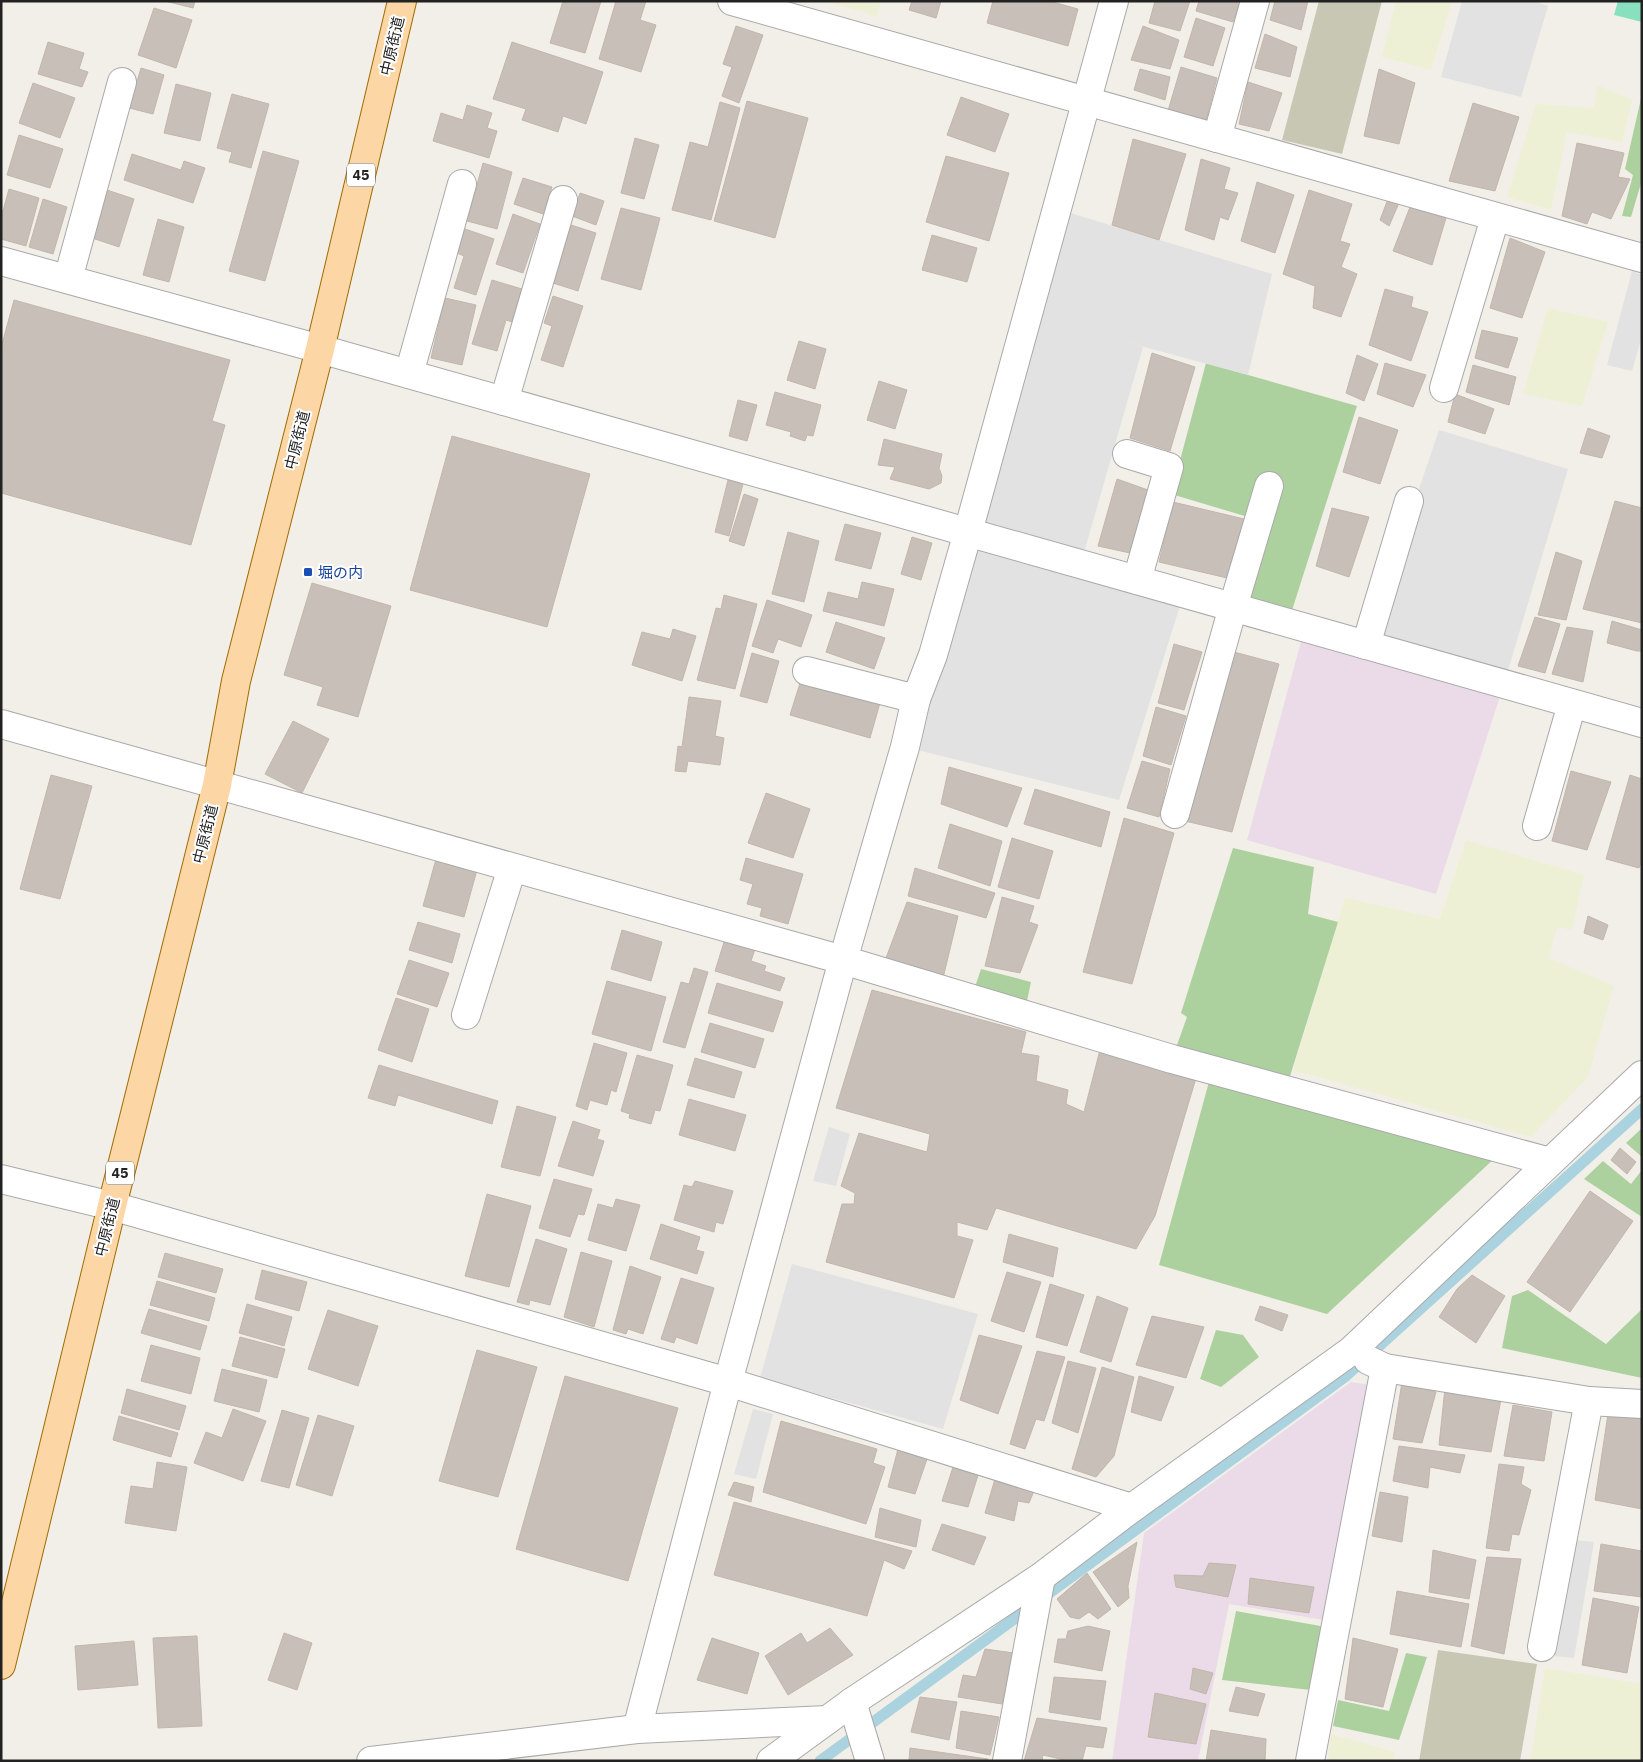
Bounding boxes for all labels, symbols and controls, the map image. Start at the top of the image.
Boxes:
street label: 中原街道 [376,15,408,77]
road number: 45 [347,164,375,186]
street label: 中原街道 [281,409,313,471]
place label: 堀の内 [318,563,363,582]
marker: 堀の内 [302,566,314,578]
street label: 中原街道 [189,803,221,865]
road number: 45 [106,1162,134,1184]
street label: 中原街道 [91,1196,123,1258]

